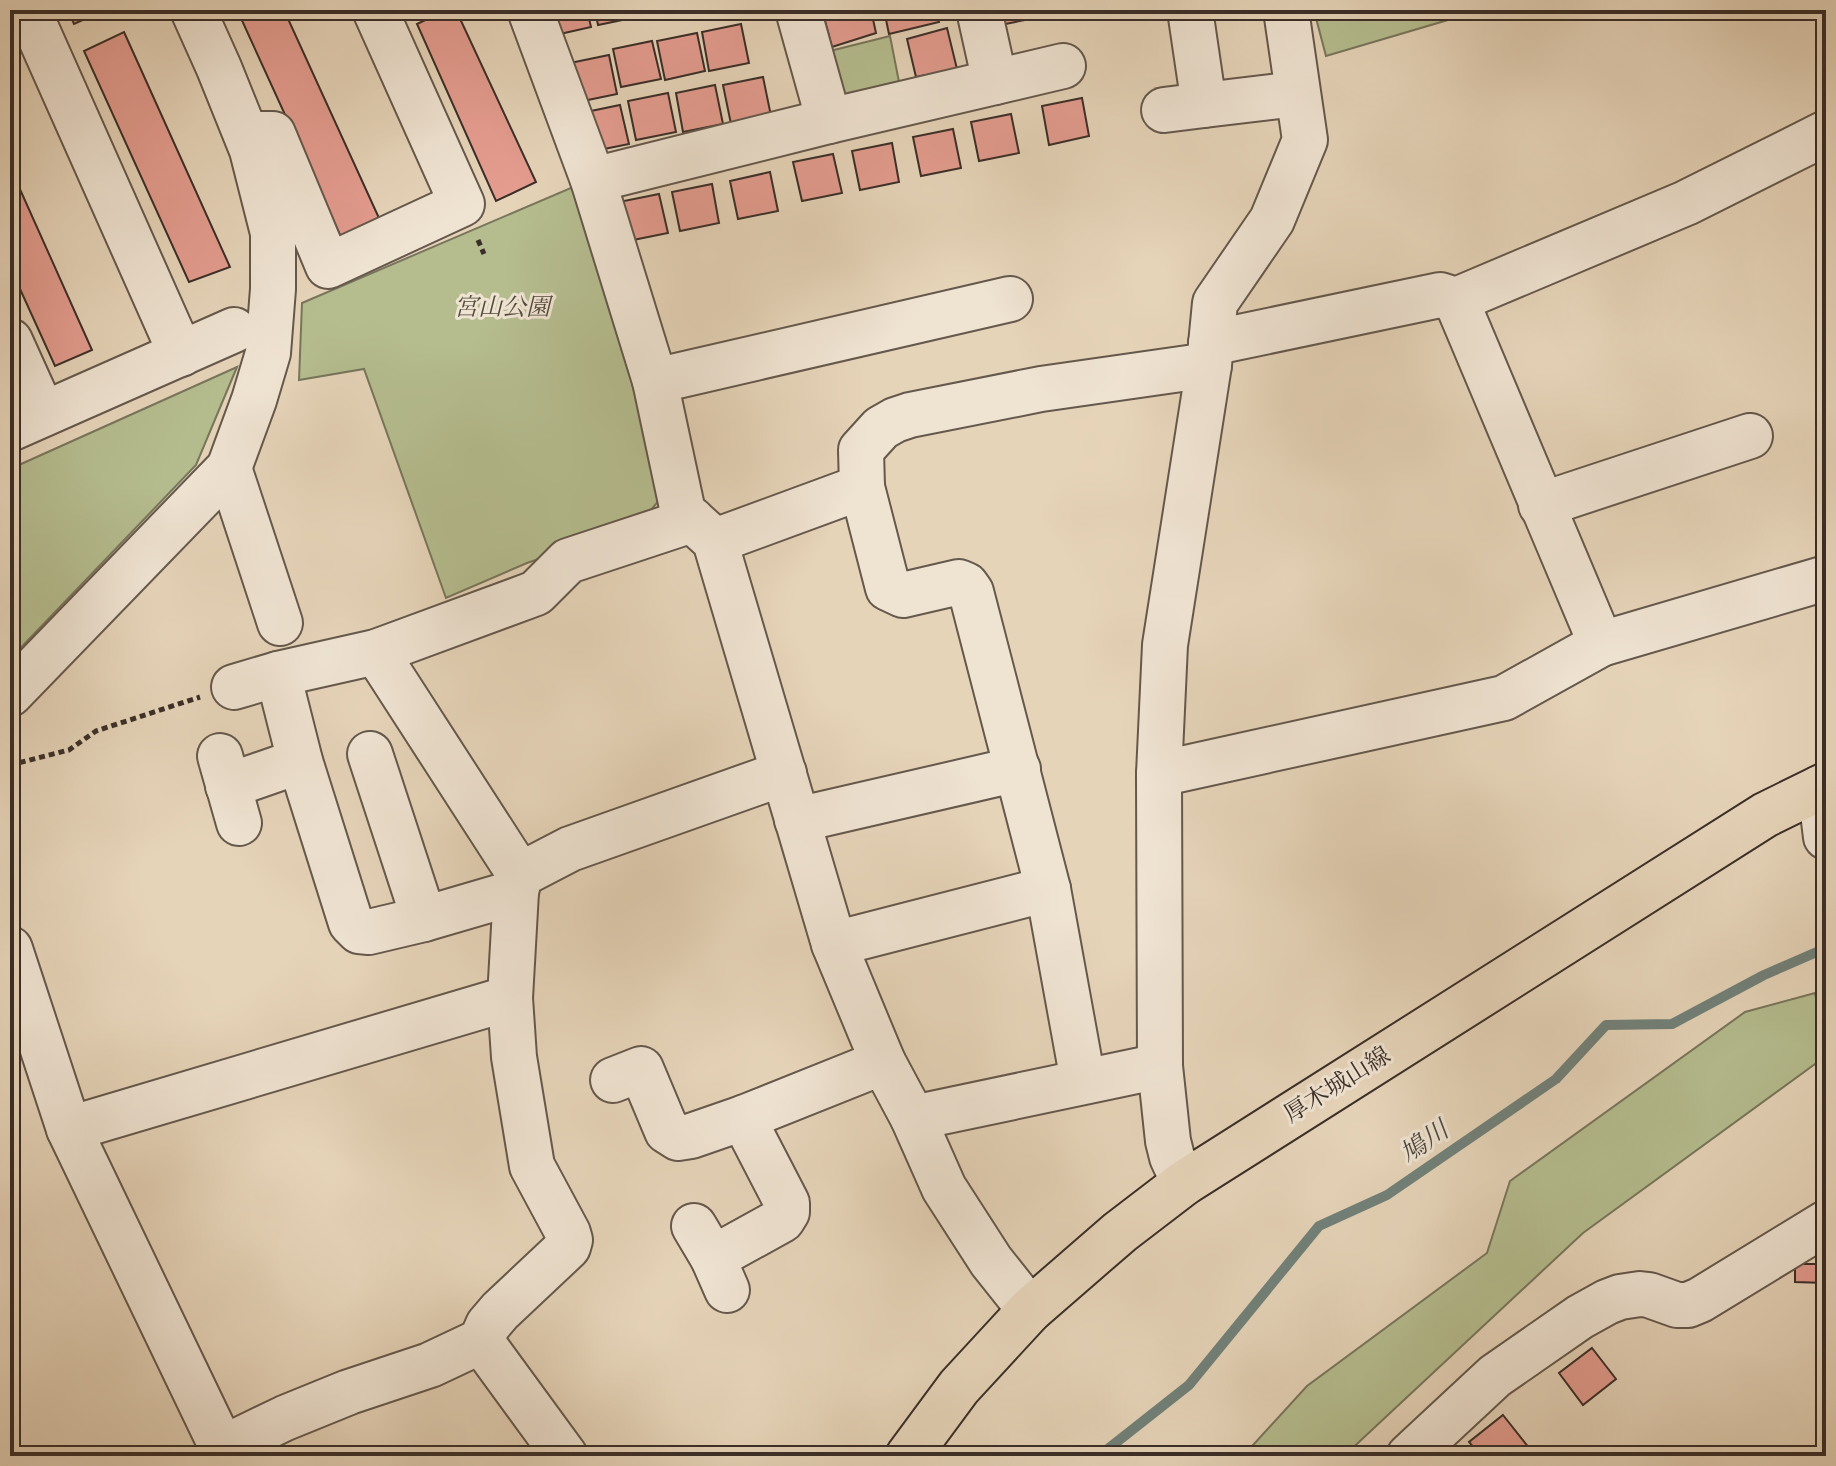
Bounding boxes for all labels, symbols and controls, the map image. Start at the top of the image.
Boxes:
park label: 宮山公園 [454,294,554,321]
street label: 厚木城山線 [1279,1041,1395,1128]
water label: 鳩川 [1395,1114,1456,1169]

